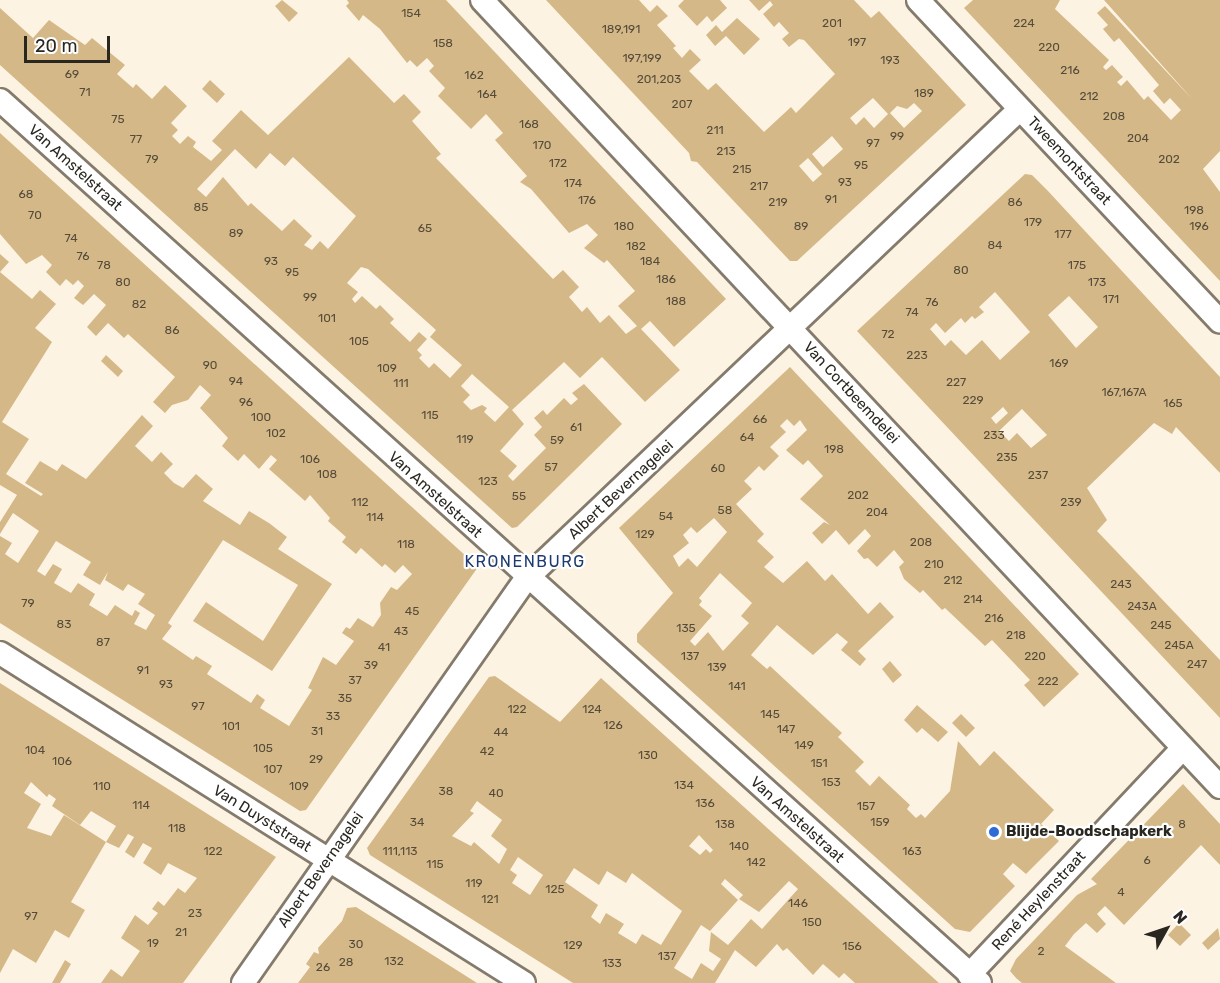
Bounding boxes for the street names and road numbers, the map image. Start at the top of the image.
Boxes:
street label: Tweemontstraat [1023,113,1115,209]
street label: Van Amstelstraat [24,121,126,215]
street label: Van Cortbeemdelei [799,339,903,447]
street label: Albert Bevernagelei [565,437,677,543]
street label: Van Amstelstraat [384,448,486,542]
street label: Van Amstelstraat [746,773,848,867]
street label: Van Duyststraat [210,782,314,856]
street label: Albert Bevernagelei [274,809,368,931]
street label: René Heylenstraat [988,848,1090,954]

